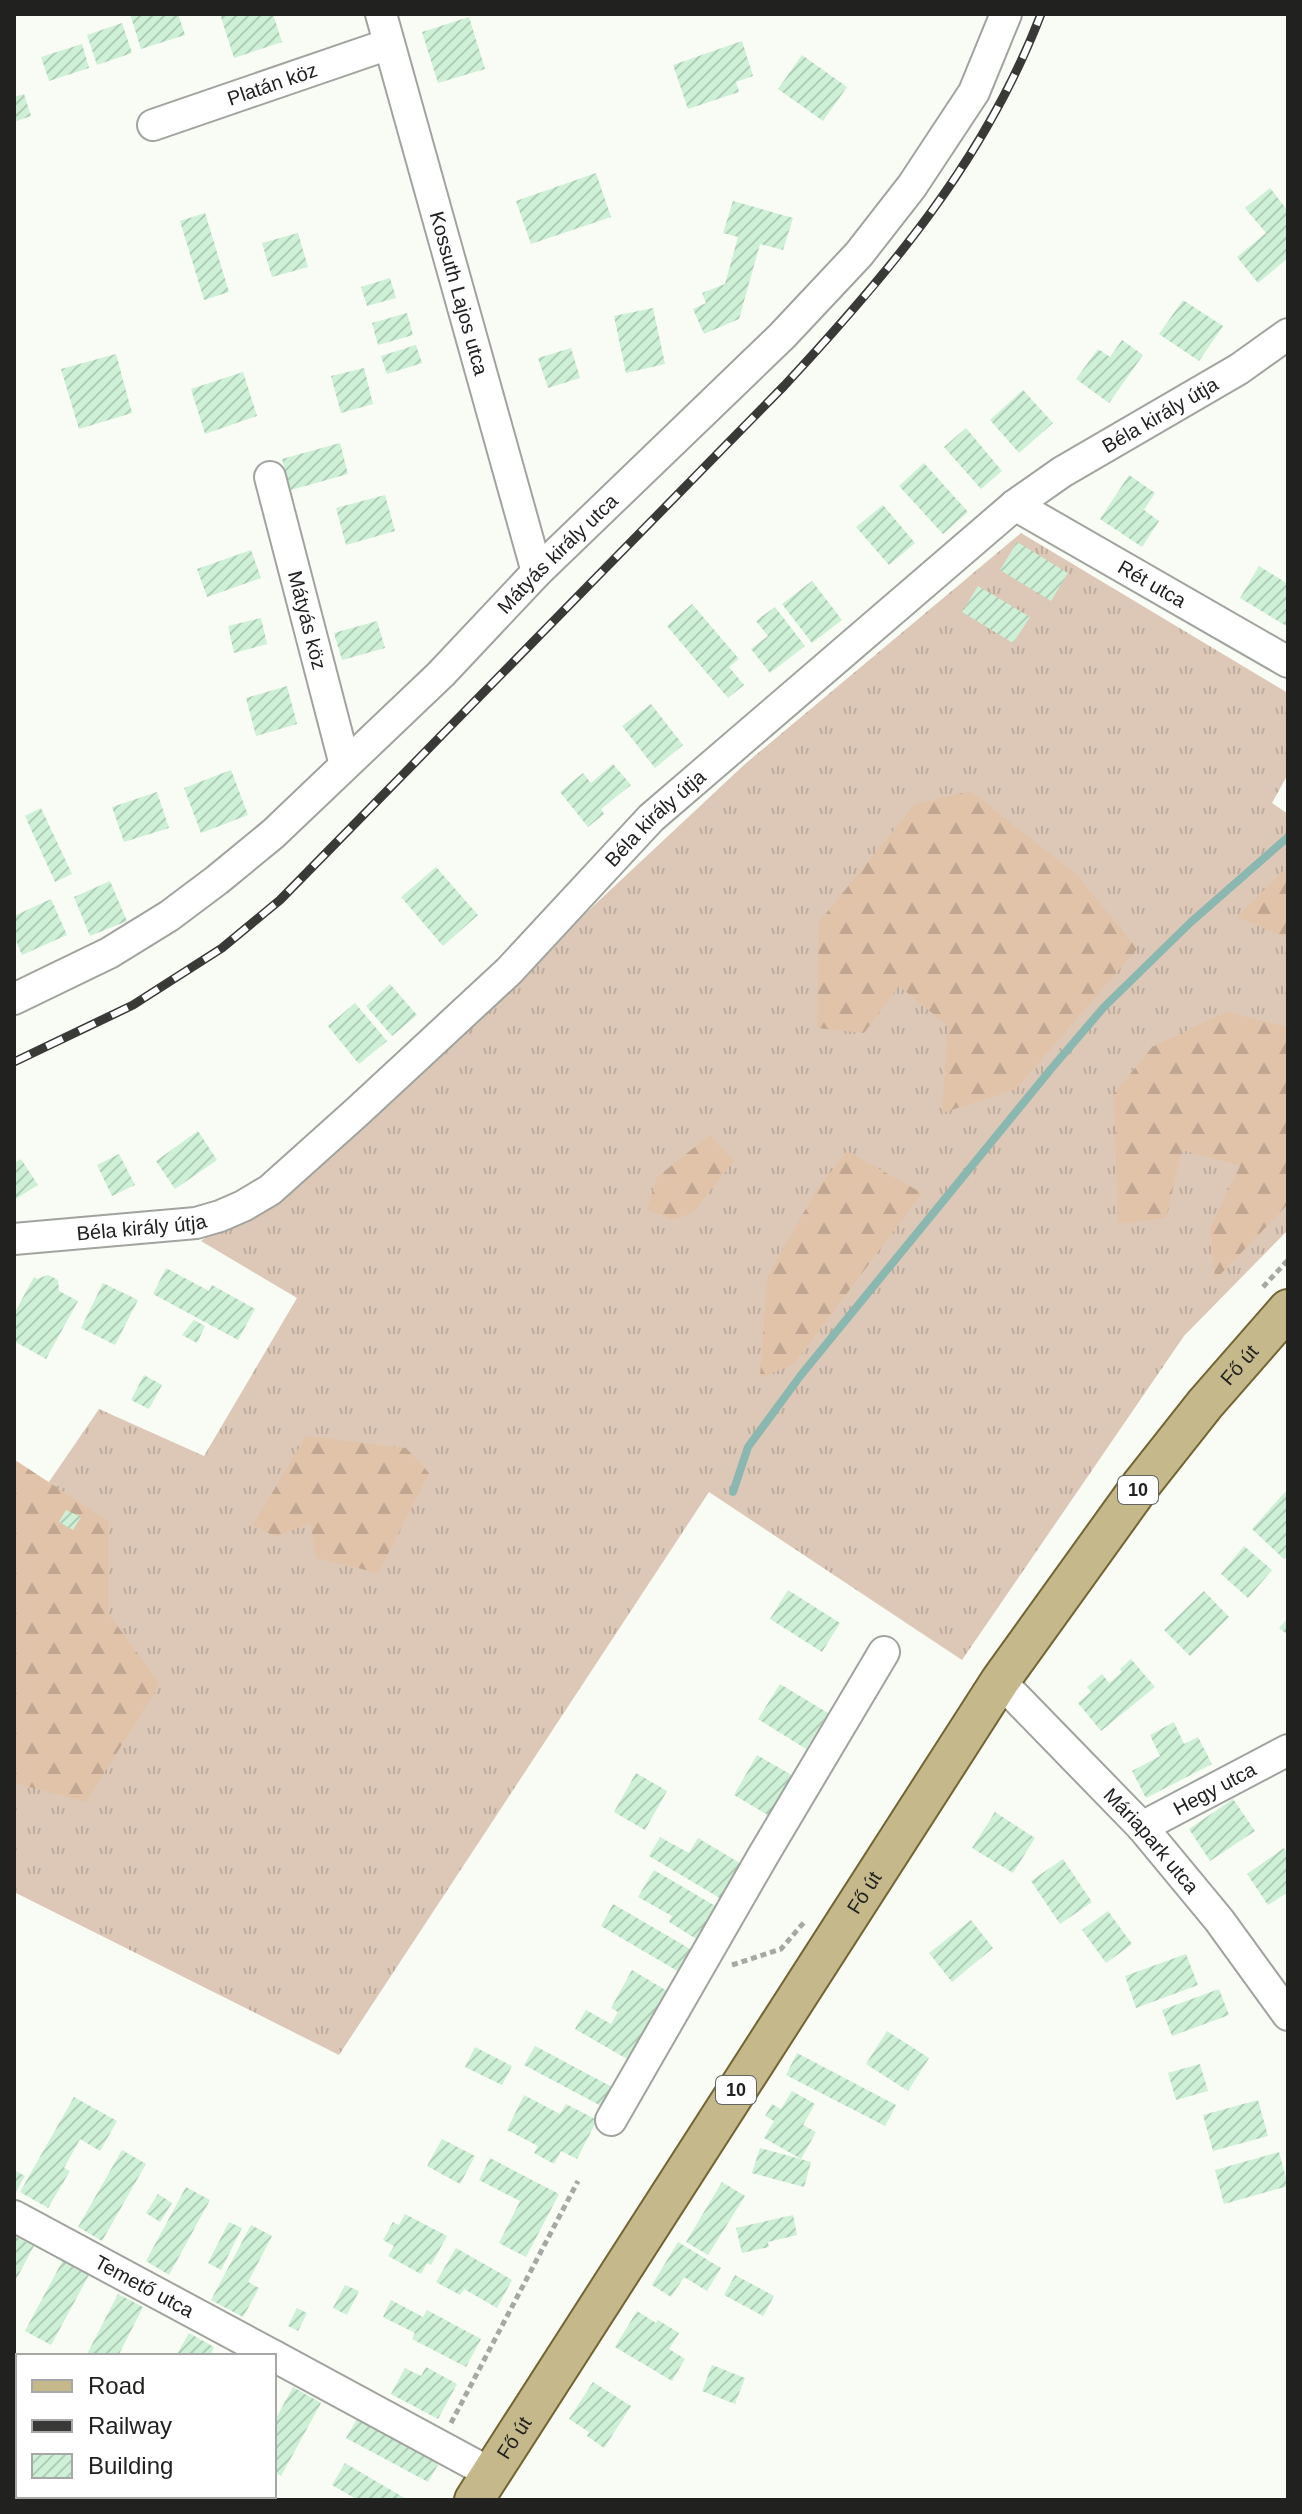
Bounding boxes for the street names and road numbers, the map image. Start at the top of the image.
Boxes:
street label: Platán köz [224,59,320,110]
street label: Kossuth Lajos utca [426,209,493,378]
street label: Béla király útja [1098,372,1223,457]
street label: Mátyás király utca [493,489,623,618]
street label: Rét utca [1114,556,1191,612]
street label: Mátyás köz [284,568,331,672]
street label: Béla király útja [601,765,710,871]
street label: Béla király útja [76,1209,210,1244]
street label: Fő út [1216,1340,1263,1389]
road number: 10 [1118,1476,1158,1504]
street label: Hegy utca [1170,1758,1260,1819]
street label: Máriapark utca [1099,1784,1204,1898]
street label: Fő út [843,1867,886,1918]
road number: 10 [716,2076,756,2104]
street label: Temető utca [91,2251,198,2322]
street label: Fő út [492,2412,536,2463]

